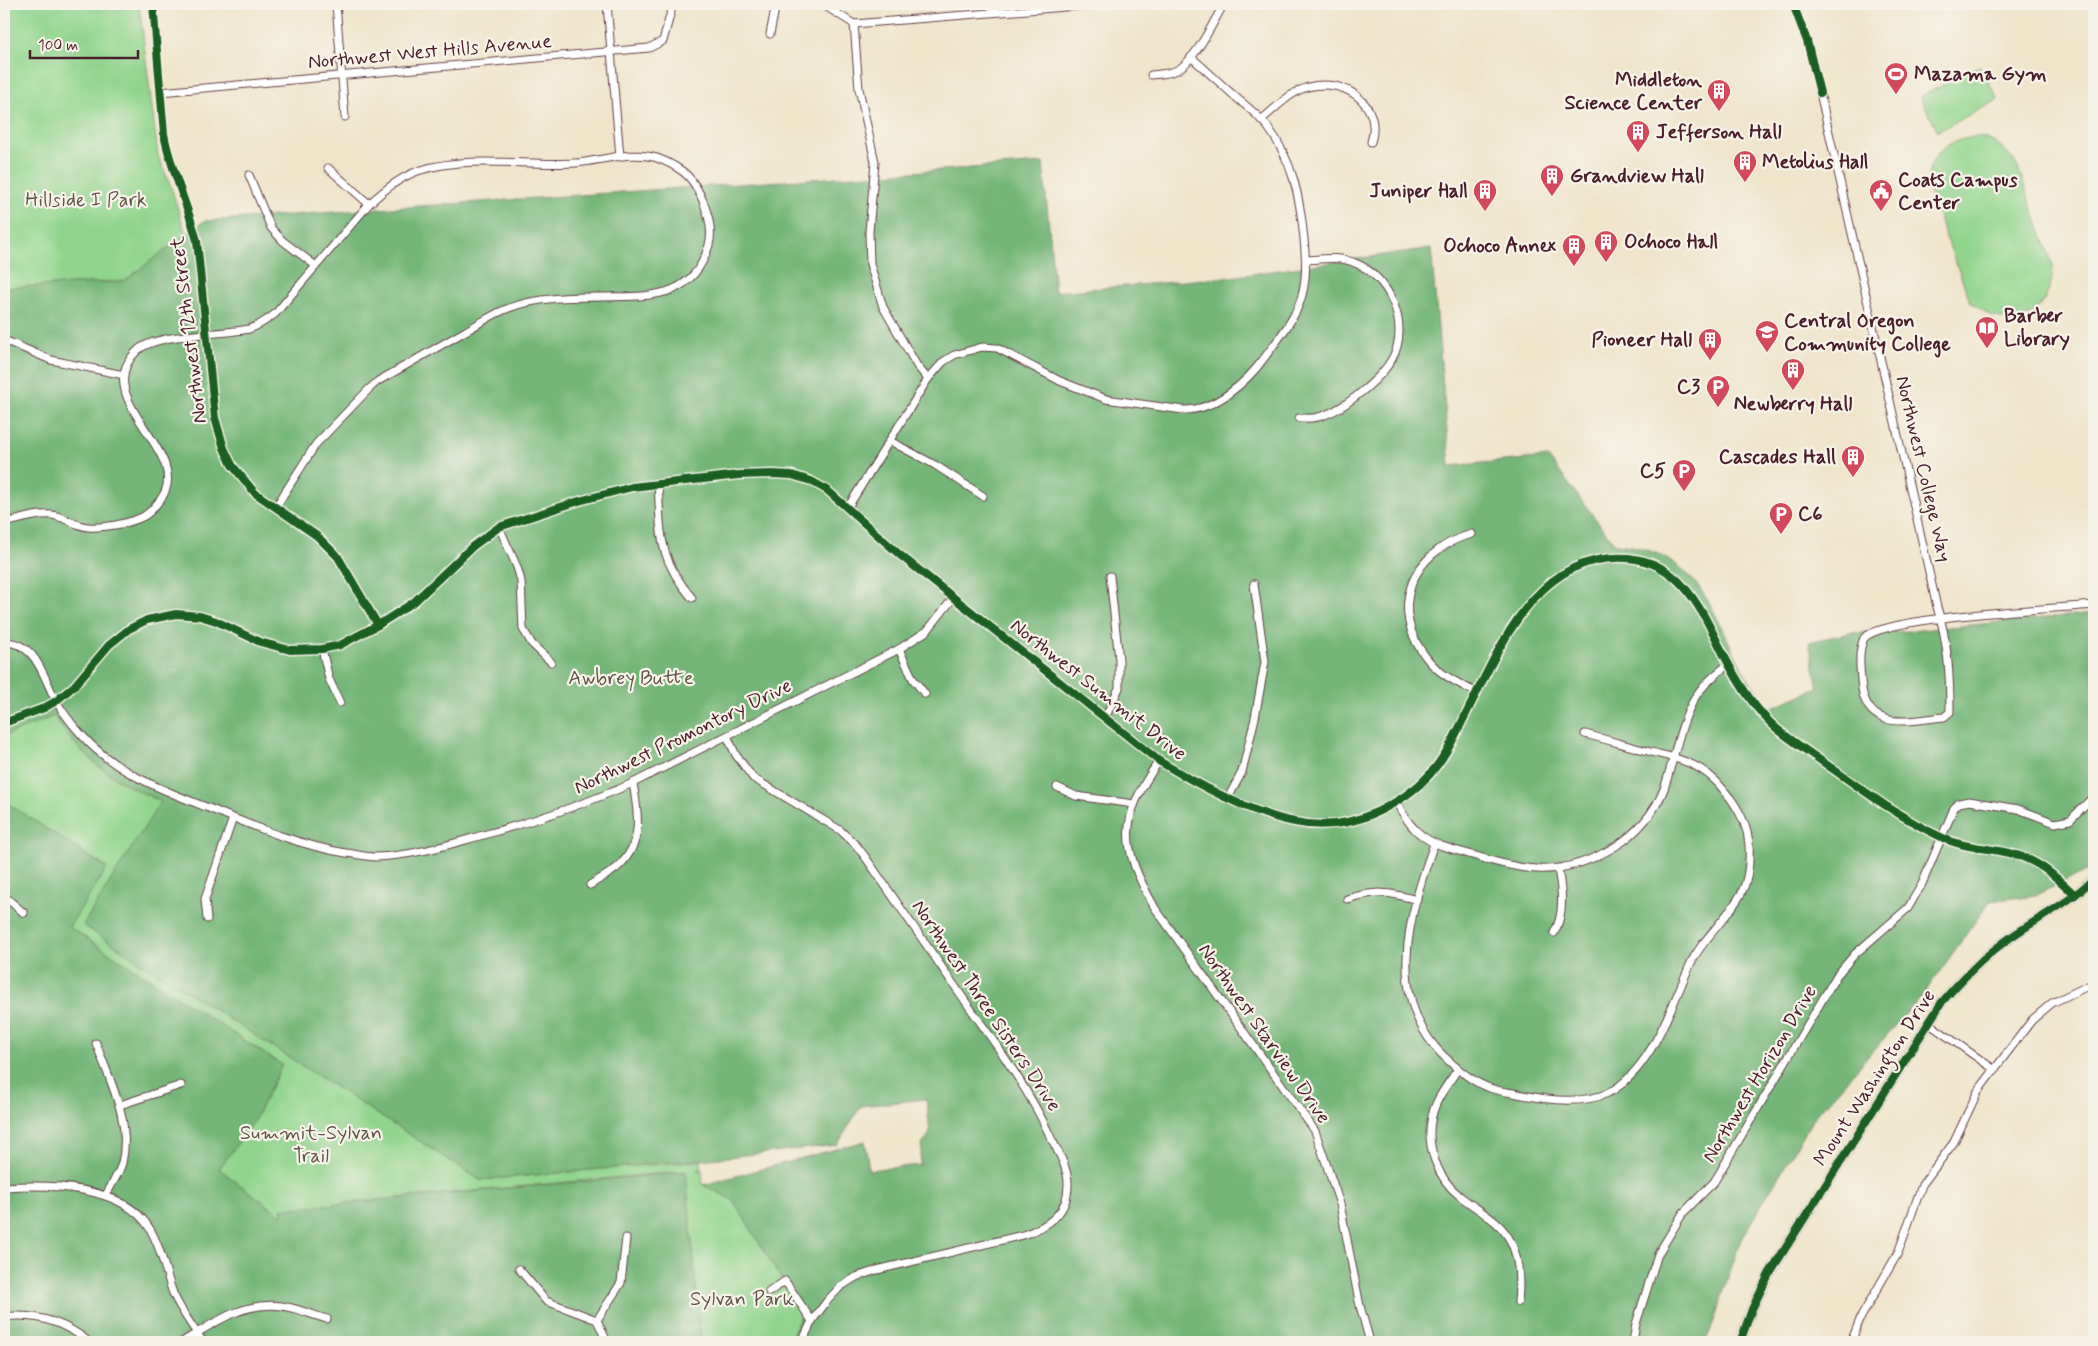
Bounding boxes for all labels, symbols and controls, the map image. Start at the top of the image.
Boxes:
scale bar [30,28,138,60]
street label: Northwest West Hills Avenue [307,28,553,76]
text: 100 m [38,36,78,56]
sports icon: Mazama Gym [1883,61,1909,95]
place label: Mazama Gym [1914,61,2047,88]
place label: Middleton Science Center [1564,67,1703,117]
building icon: Middleton Science Center [1706,78,1732,112]
building icon: Jefferson Hall [1625,119,1651,153]
place label: Jefferson Hall [1656,119,1781,146]
building icon: Metolius Hall [1732,149,1758,183]
place label: Metolius Hall [1762,149,1868,176]
building icon: Grandview Hall [1539,163,1565,197]
place label: Grandview Hall [1570,163,1704,190]
place label: Coats Campus Center [1898,167,2018,217]
place label: Juniper Hall [1370,178,1468,205]
building icon: Juniper Hall [1472,178,1498,212]
public building icon: Coats Campus Center [1868,178,1894,212]
park label: Hillside I Park [25,187,147,214]
building icon: Ochoco Hall [1593,229,1619,263]
place label: Ochoco Hall [1624,229,1718,256]
place label: Ochoco Annex [1443,233,1557,260]
building icon: Ochoco Annex [1561,233,1587,267]
street label: Northwest 12th Street [164,235,214,425]
place label: Barber Library [2004,303,2070,353]
place label: Central Oregon Community College [1784,308,1951,358]
library icon: Barber Library [1974,315,2000,349]
school or university icon: Central Oregon Community College [1754,319,1780,353]
place label: Pioneer Hall [1592,327,1692,354]
building icon: Pioneer Hall [1697,327,1723,361]
building icon: Newberry Hall [1780,357,1806,391]
street label: Northwest College Way [1888,373,1958,565]
place label: C3 [1677,374,1701,401]
parking icon: C3 [1705,374,1731,408]
place label: Newberry Hall [1734,391,1852,418]
place label: Cascades Hall [1719,444,1836,471]
building icon: Cascades Hall [1840,444,1866,478]
place label: C5 [1640,458,1666,485]
parking icon: C5 [1671,458,1697,492]
parking icon: C6 [1768,501,1794,535]
place label: C6 [1798,501,1822,528]
street label: Northwest Summit Drive [1004,613,1192,767]
park label: Awbrey Butte [568,665,694,692]
street label: Northwest Promontory Drive [570,672,796,802]
street label: Northwest Three Sisters Drive [905,895,1067,1117]
street label: Northwest Starview Drive [1191,938,1337,1130]
street label: Northwest Horizon Drive [1696,980,1824,1168]
street label: Mount Washington Drive [1808,984,1944,1173]
park label: Summit-Sylvan Trail [240,1120,382,1170]
park label: Sylvan Park [690,1286,794,1313]

